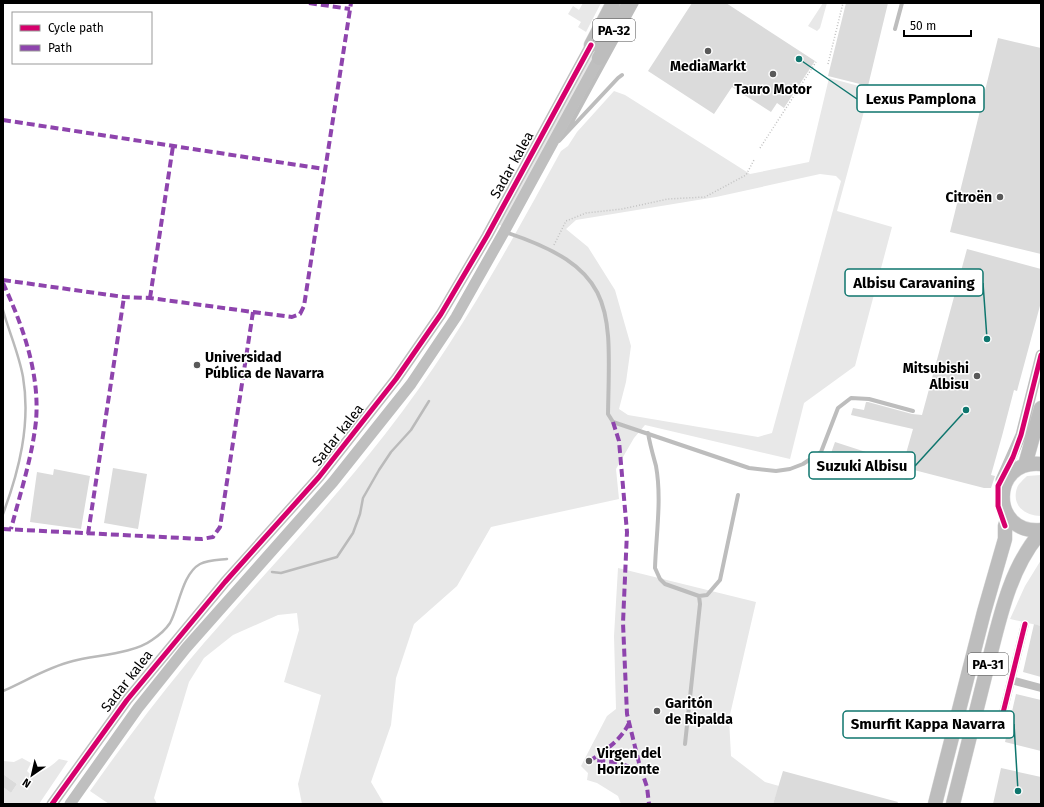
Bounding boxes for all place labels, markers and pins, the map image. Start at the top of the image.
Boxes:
marker: MediaMarkt [703,46,713,56]
place label: MediaMarkt [670,58,747,75]
marker: Tauro Motor [768,69,778,79]
place label: Tauro Motor [734,81,812,98]
callout: Lexus Pamplona [857,85,984,112]
place label: Citroën [945,189,992,206]
marker: Citroën [995,192,1005,202]
callout: Albisu Caravaning [845,269,983,296]
place label: Universidad Pública de Navarra [205,349,325,382]
marker: Universidad Pública de Navarra [192,360,202,370]
place label: Mitsubishi Albisu [903,360,969,393]
marker: Mitsubishi Albisu [972,371,982,381]
callout: Suzuki Albisu [809,452,915,479]
place label: Garitón de Ripalda [665,695,733,728]
marker: Garitón de Ripalda [652,706,662,716]
callout: Smurfit Kappa Navarra [843,711,1014,738]
place label: Virgen del Horizonte [596,745,662,778]
marker: Virgen del Horizonte [584,756,594,766]

